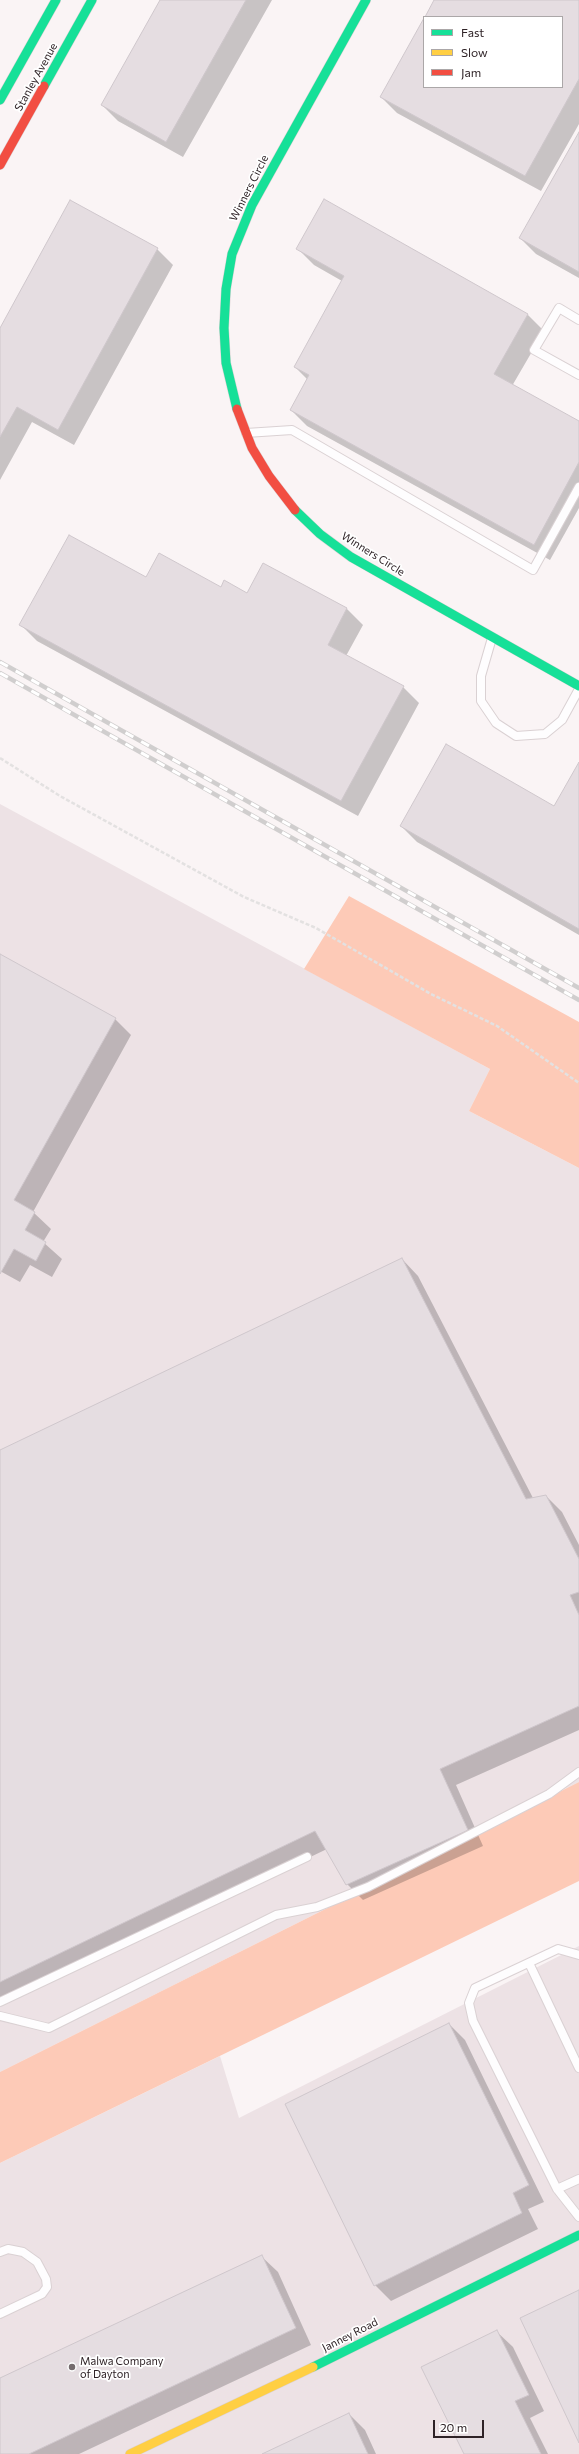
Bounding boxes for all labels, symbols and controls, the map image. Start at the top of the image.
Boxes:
legend [423,16,563,88]
text: Fast [461,25,484,39]
street label: Stanley Avenue [12,41,60,113]
text: Slow [461,45,488,59]
text: Jam [461,65,481,79]
street label: Winners Circle [227,153,271,223]
street label: Winners Circle [339,529,407,579]
street label: Janney Road [320,2315,380,2355]
place label: Malwa Company of Dayton [80,2354,163,2380]
marker: Malwa Company of Dayton [67,2362,77,2372]
scale bar [435,2412,486,2438]
text: 20 m [440,2420,467,2434]

